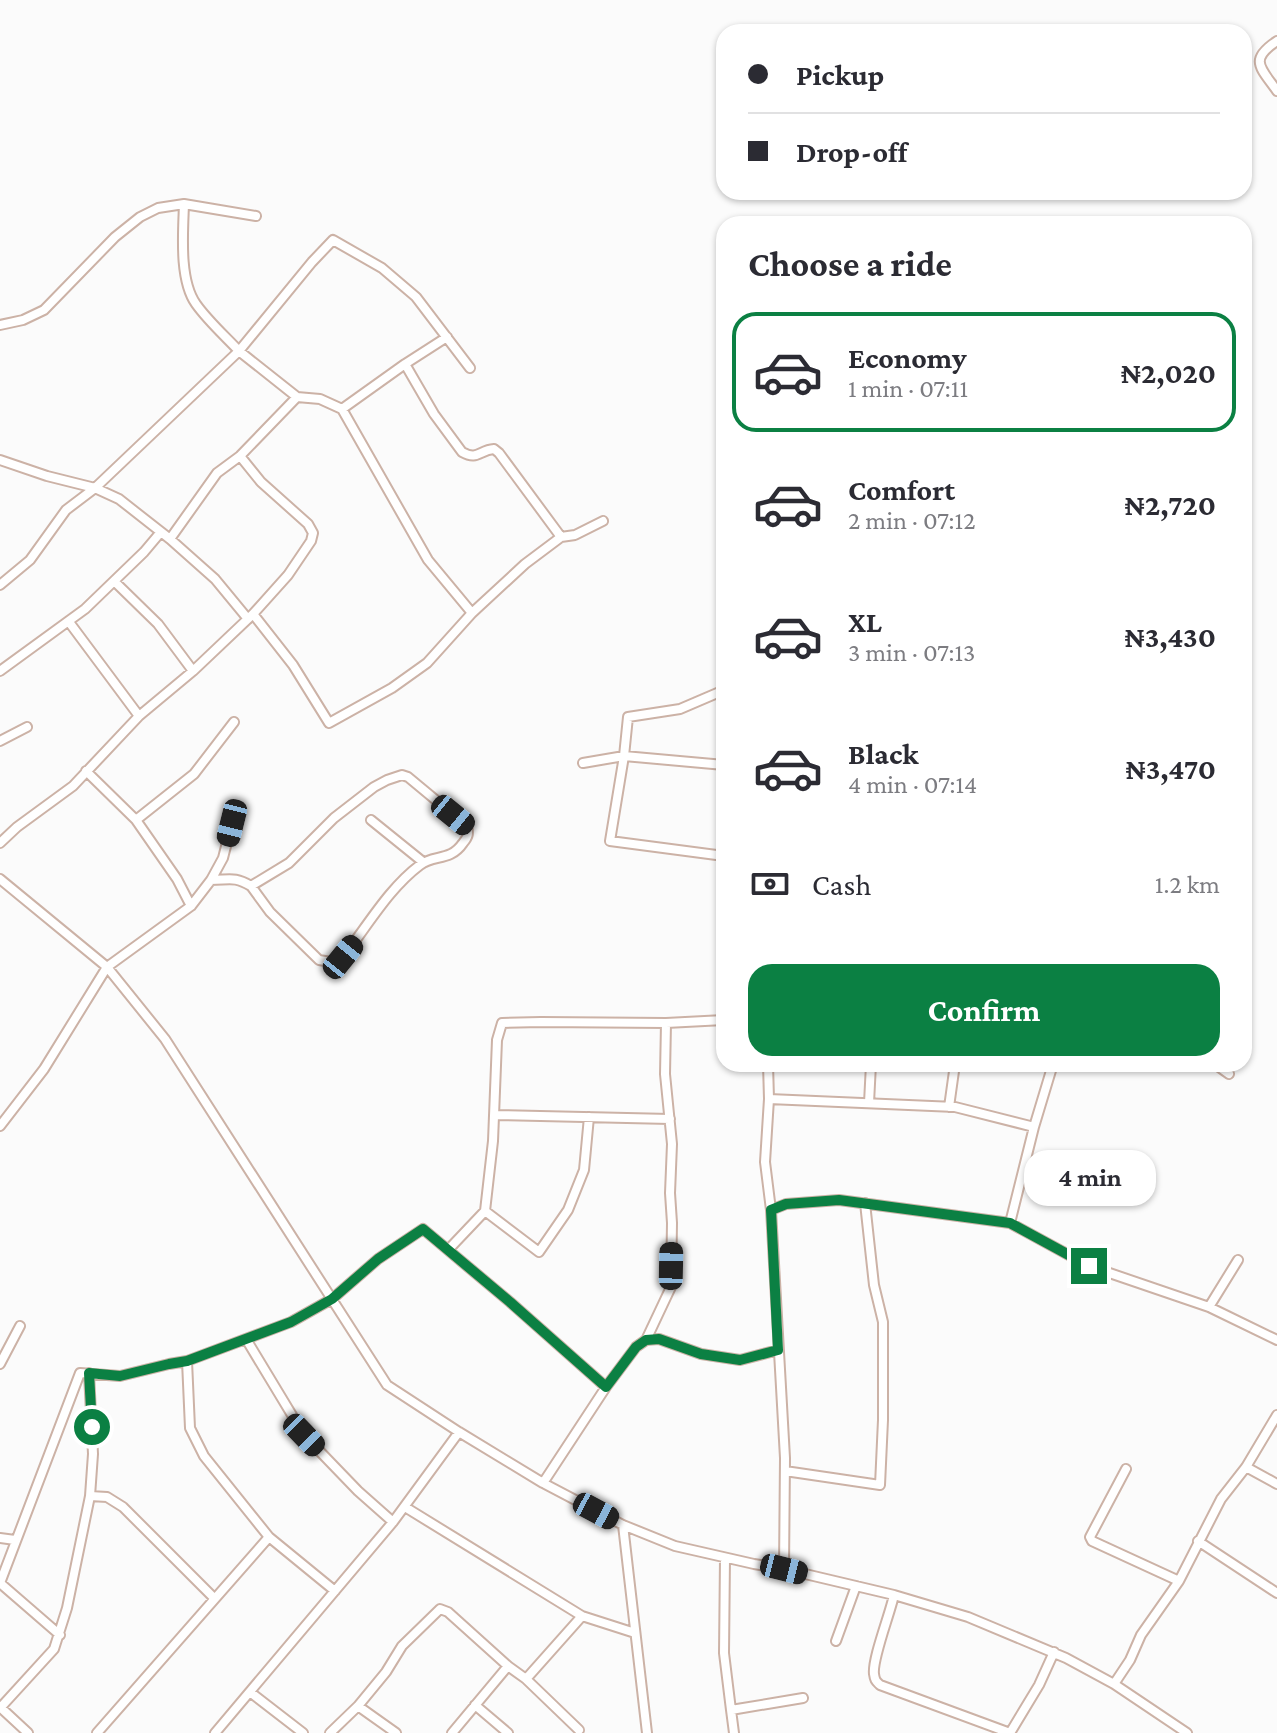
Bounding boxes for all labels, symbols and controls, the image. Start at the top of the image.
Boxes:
text: Pickup [796,58,884,91]
text: Drop-off [796,135,907,168]
text: Choose a ride [748,244,952,284]
icon: car [752,336,824,408]
text: Economy [848,341,967,374]
text: ₦2,020 [1121,356,1216,389]
text: 1 min · 07:11 [848,374,968,403]
icon: car [752,468,824,540]
text: Comfort [848,473,955,506]
text: ₦2,720 [1125,488,1216,521]
text: 2 min · 07:12 [848,506,976,535]
icon: car [752,600,824,672]
text: XL [848,605,882,638]
text: ₦3,430 [1124,620,1216,653]
text: 3 min · 07:13 [848,638,975,667]
icon: car [752,732,824,804]
text: Black [848,737,919,770]
text: ₦3,470 [1125,752,1216,785]
text: 4 min · 07:14 [848,770,977,799]
car [427,791,479,839]
car [215,797,249,849]
icon: cash [748,862,792,906]
text: Cash [812,868,871,901]
text: 1.2 km [1155,870,1220,899]
car [319,931,367,983]
button: Confirm [748,964,1220,1056]
callout: 4 min [1023,1150,1155,1206]
text: 4 min [1058,1163,1122,1192]
car [659,1242,683,1290]
route end [1071,1248,1107,1284]
route start [74,1409,110,1445]
car [279,1409,329,1461]
car [569,1489,623,1533]
car [758,1552,810,1586]

